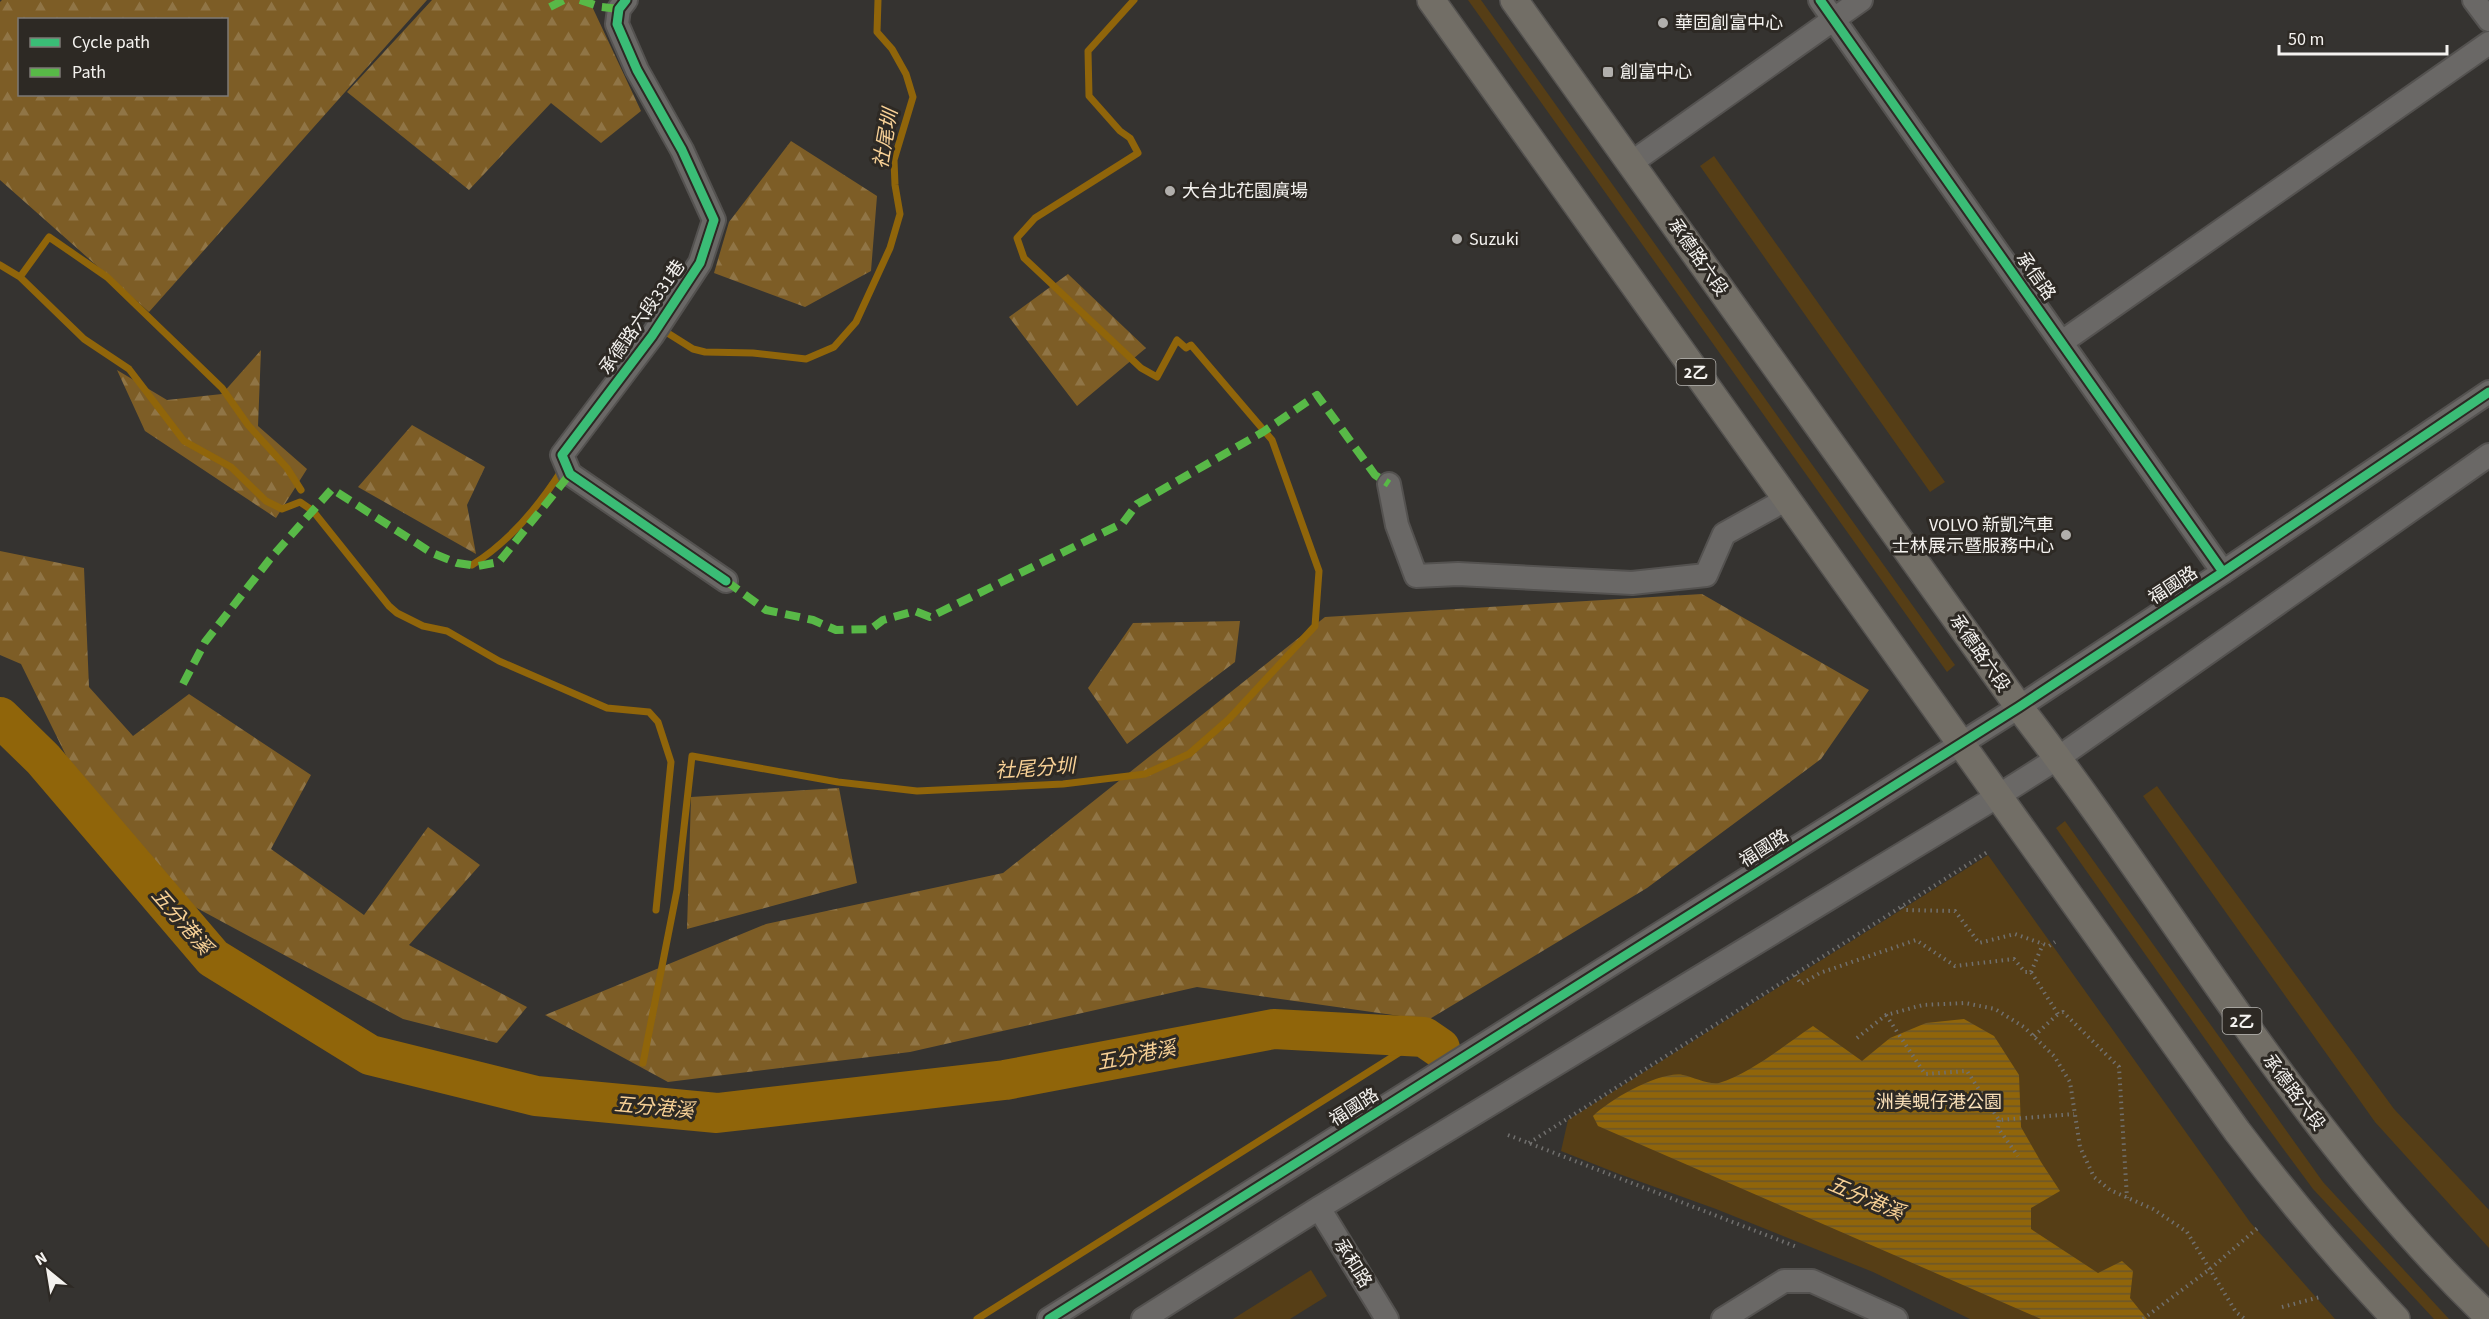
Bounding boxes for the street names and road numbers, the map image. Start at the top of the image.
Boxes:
street label: 承德路六段 [1662,213,1734,301]
street label: 承信路 [2010,247,2061,306]
street label: 承德路六段331巷 [593,255,691,380]
road number: 2乙 [1676,359,1716,385]
street label: 福國路 [2144,560,2203,611]
street label: 承德路六段 [1944,609,2016,697]
street label: 福國路 [1735,824,1794,873]
road number: 2乙 [2222,1008,2262,1034]
street label: 承德路六段 [2257,1049,2331,1136]
street label: 福國路 [1325,1083,1384,1132]
street label: 承和路 [1328,1234,1377,1293]

